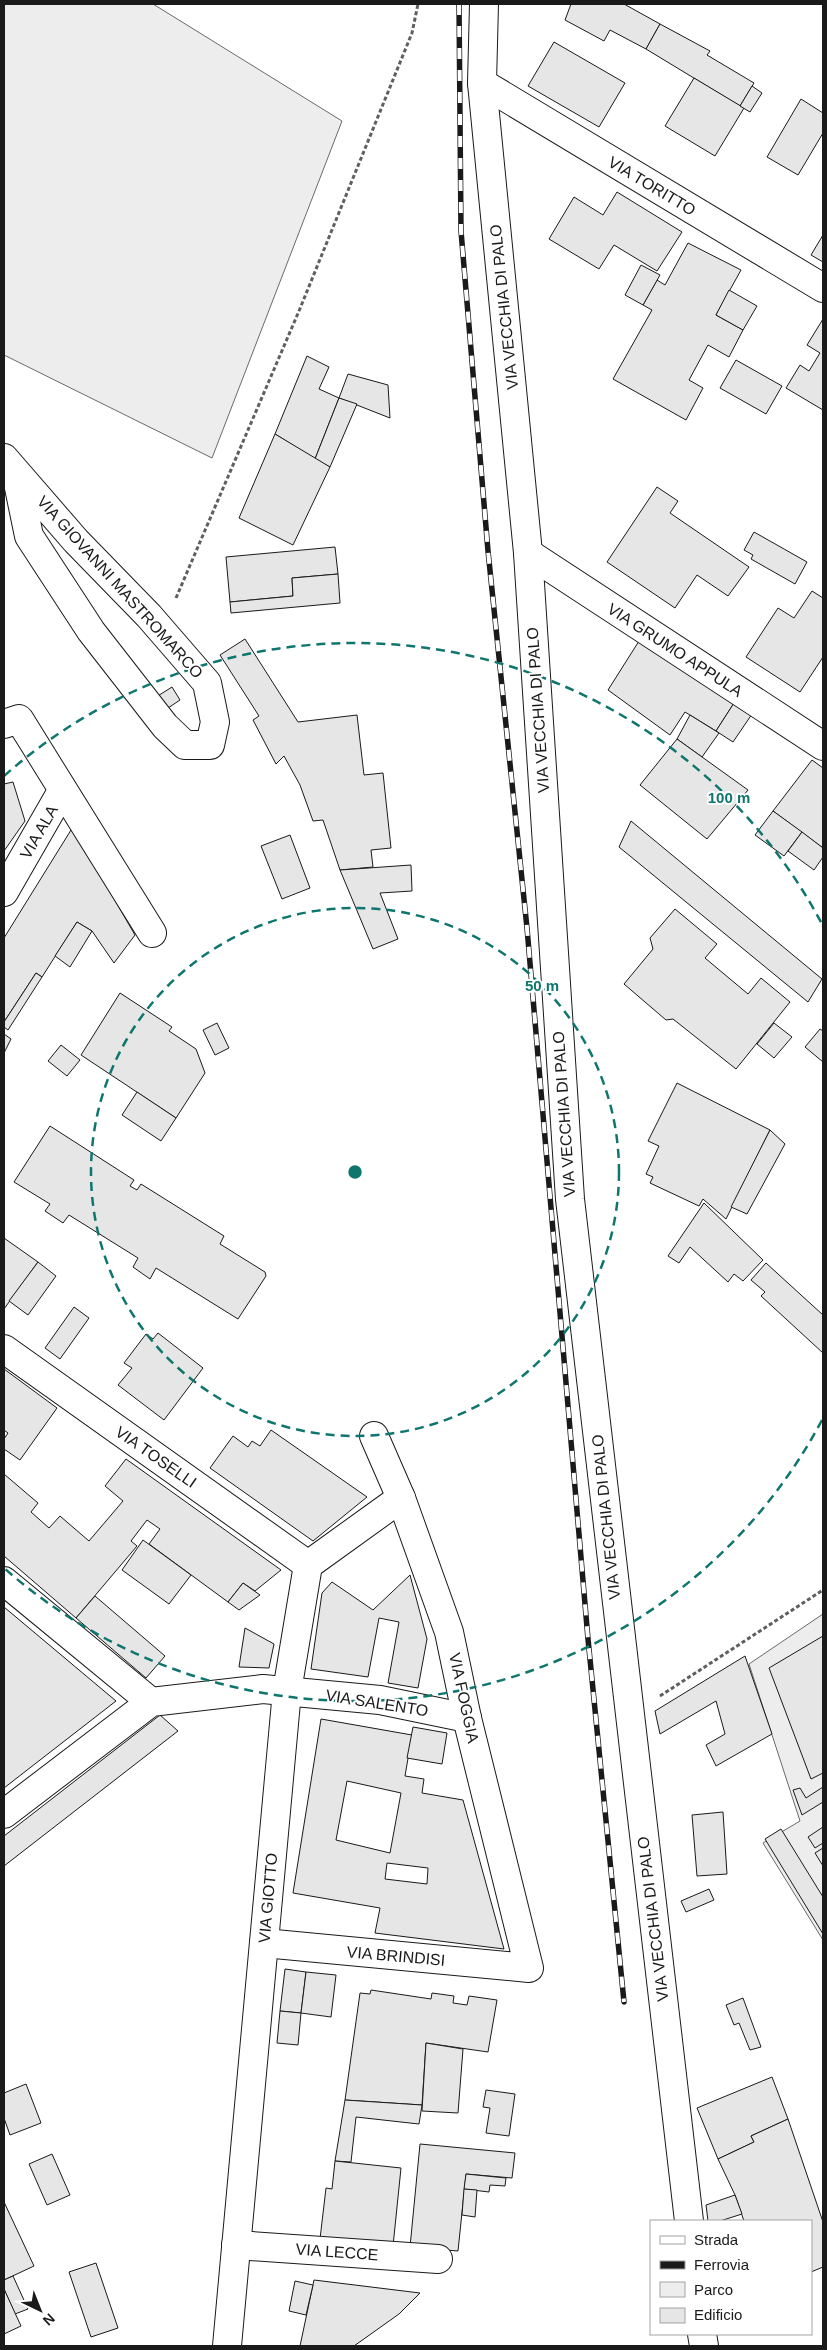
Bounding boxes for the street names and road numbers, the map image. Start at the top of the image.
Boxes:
street label: VIA TORITTO [605,153,699,219]
street label: VIA VECCHIA DI PALO [487,224,521,390]
street label: VIA GIOVANNI MASTROMARCO [34,493,206,681]
street label: VIA GRUMO APPULA [604,600,746,700]
street label: VIA VECCHIA DI PALO [524,627,552,793]
street label: VIA ALA [17,802,61,862]
street label: VIA VECCHIA DI PALO [550,1031,578,1197]
street label: VIA TOSELLI [112,1423,200,1491]
street label: VIA VECCHIA DI PALO [589,1434,623,1600]
street label: VIA FOGGIA [446,1651,482,1745]
street label: VIA SALENTO [324,1686,430,1720]
street label: VIA VECCHIA DI PALO [634,1836,672,2002]
street label: VIA GIOTTO [256,1852,280,1944]
street label: VIA BRINDISI [346,1943,446,1969]
street label: VIA LECCE [295,2241,379,2263]

